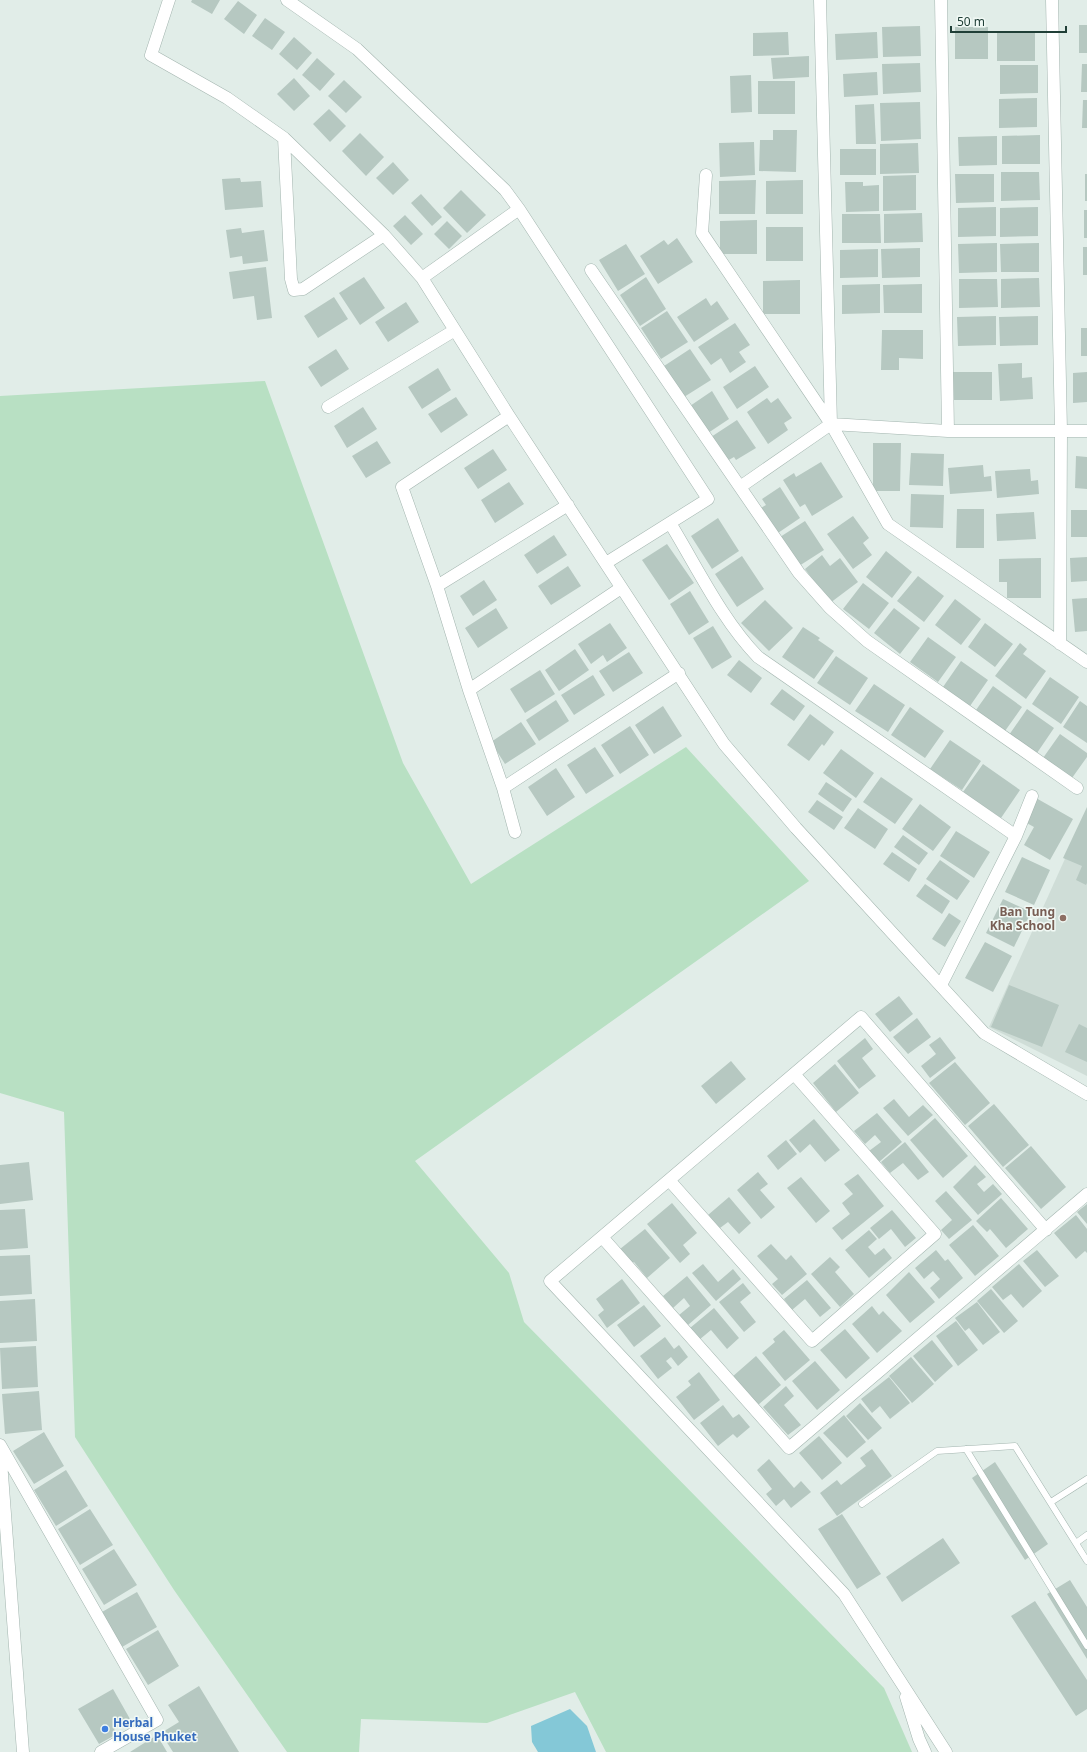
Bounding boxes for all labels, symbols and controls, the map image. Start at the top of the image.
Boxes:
scale bar [951,8,1066,34]
text: 50 m [957,13,985,30]
place label: Ban Tung Kha School [990,903,1055,934]
marker: Ban Tung Kha School [1058,913,1068,923]
place label: Herbal House Phuket [113,1714,197,1745]
marker: Herbal House Phuket [100,1724,110,1734]

